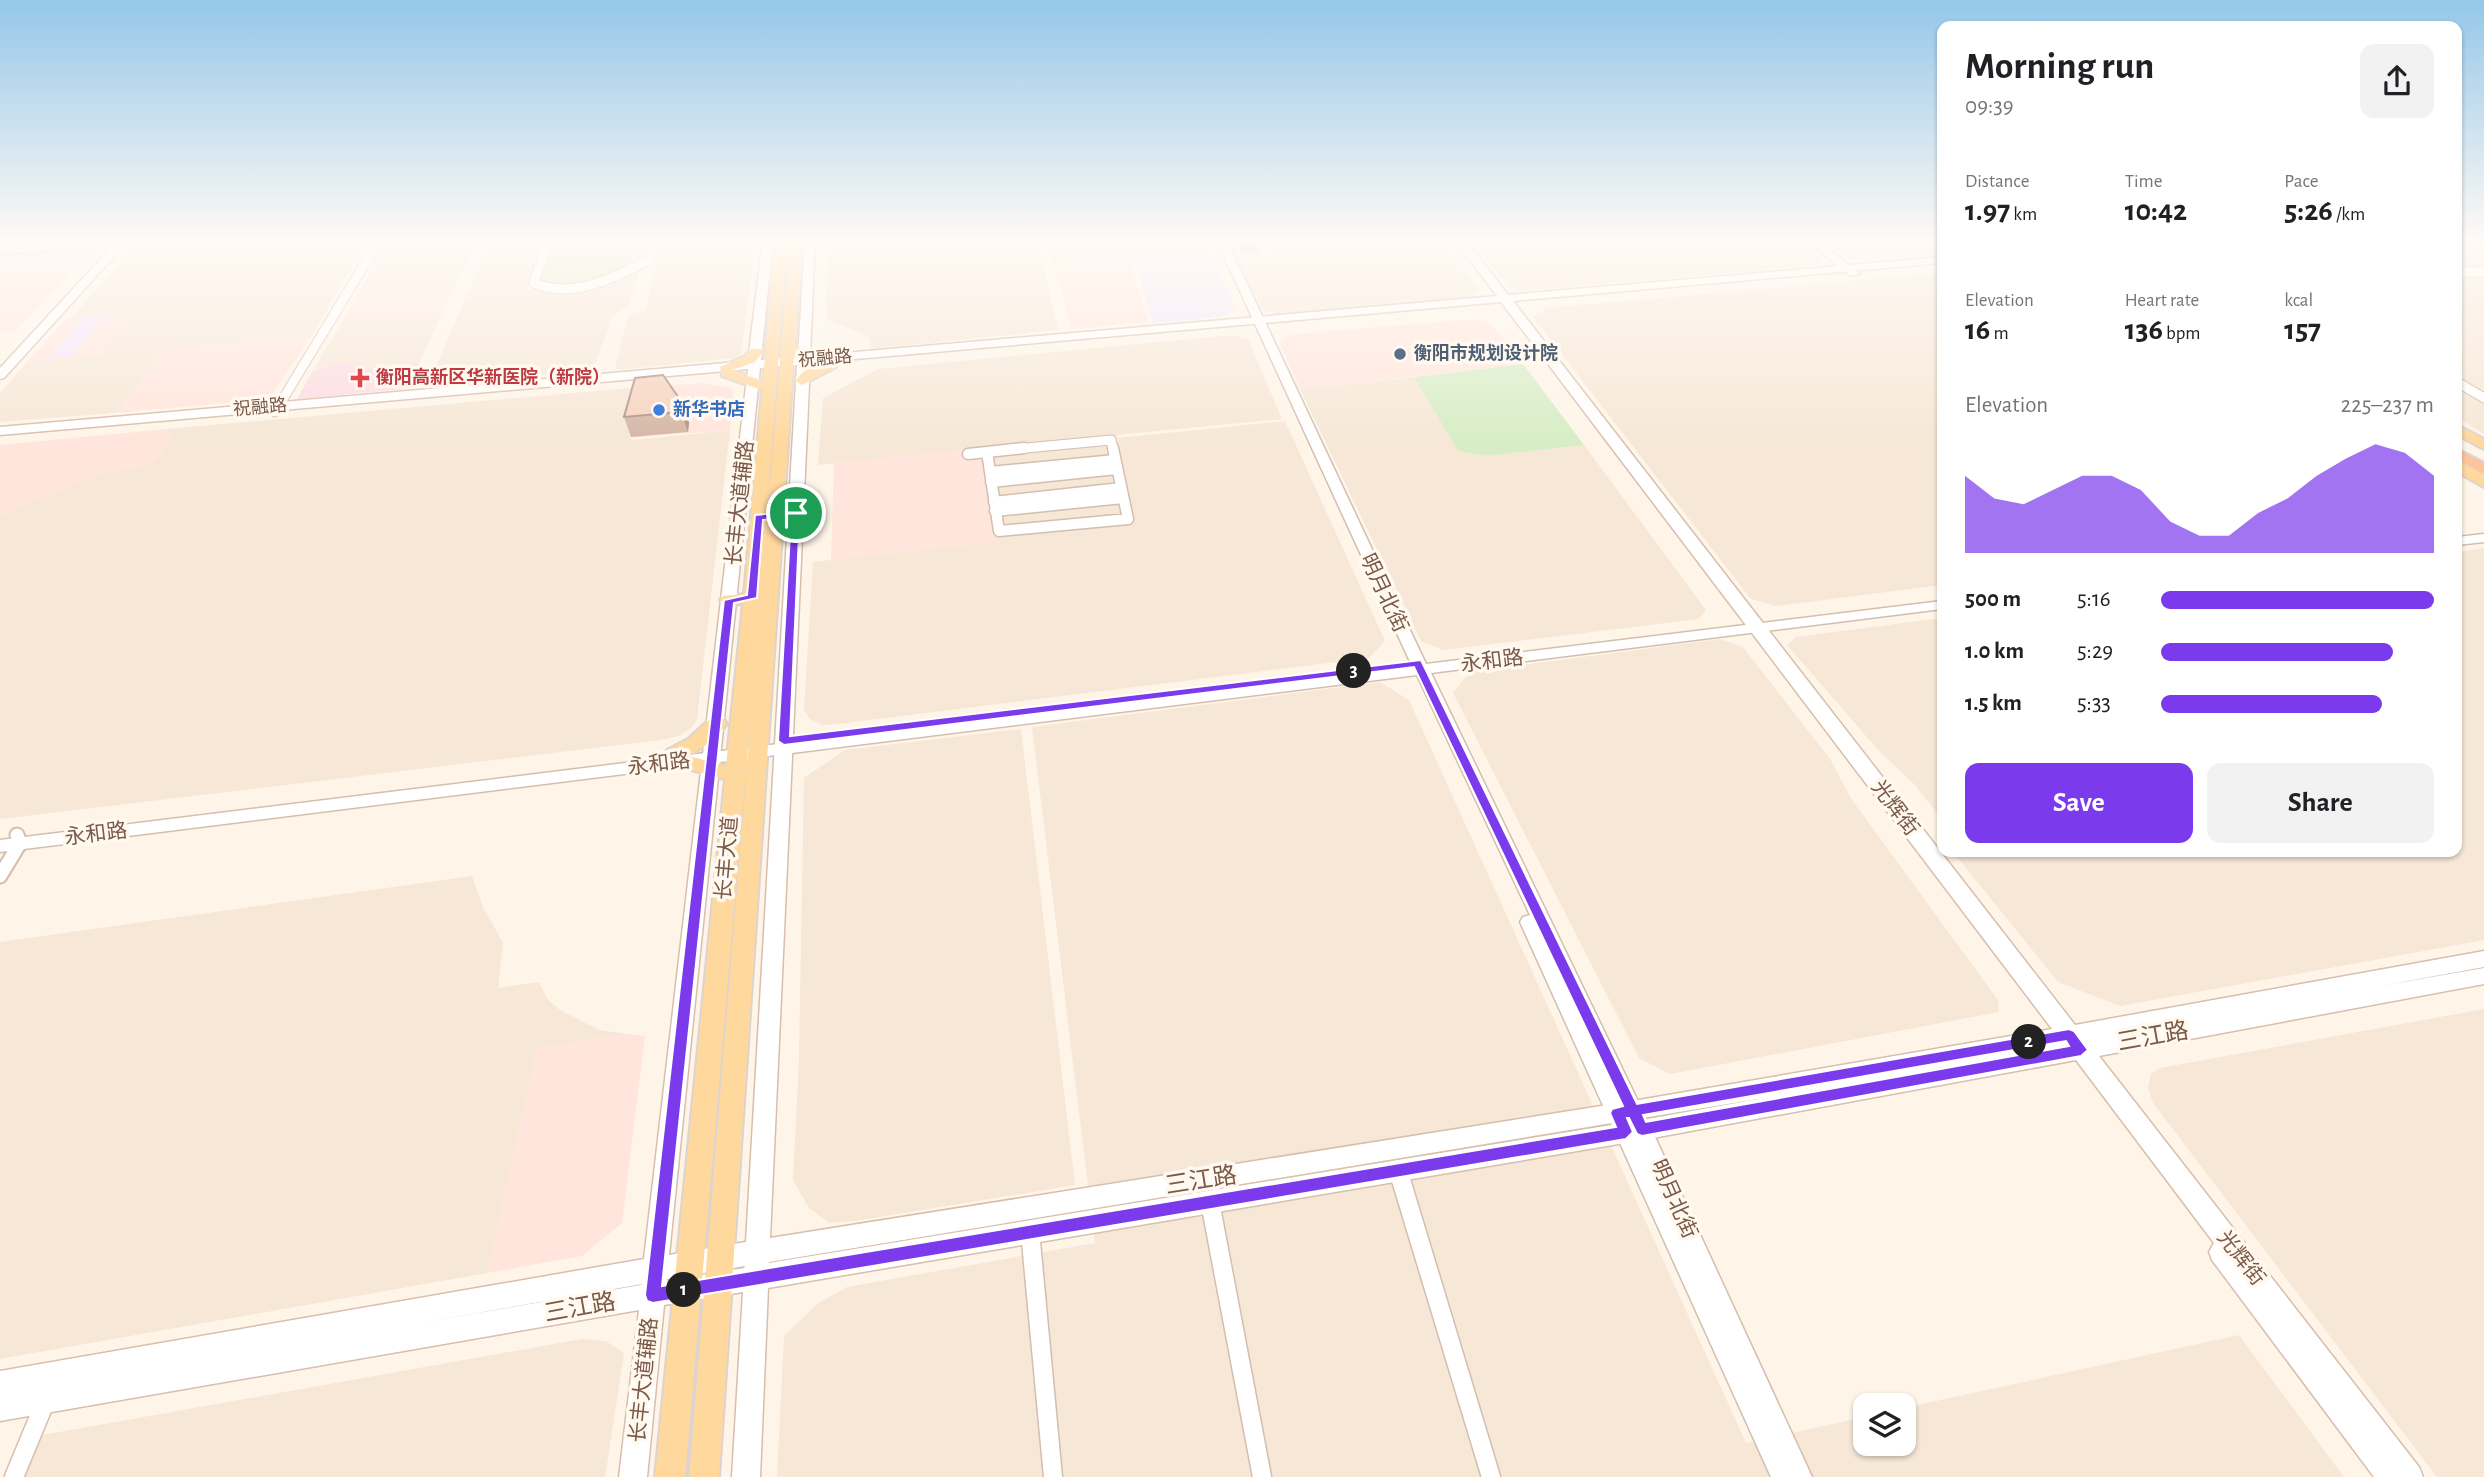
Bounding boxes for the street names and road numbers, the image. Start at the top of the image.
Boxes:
street label: 祝融路 [797,346,853,370]
street label: 祝融路 [232,395,288,419]
street label: 长丰大道辅路 [722,439,757,567]
street label: 明月北街 [1357,550,1412,636]
street label: 永和路 [1459,646,1525,675]
street label: 永和路 [626,749,692,778]
street label: 光辉街 [1868,776,1923,839]
street label: 长丰大道 [712,815,741,901]
street label: 永和路 [63,819,129,848]
street label: 三江路 [2115,1017,2191,1055]
street label: 明月北街 [1647,1156,1702,1242]
street label: 三江路 [1163,1162,1238,1198]
street label: 光辉街 [2213,1226,2269,1289]
street label: 三江路 [542,1288,618,1326]
street label: 长丰大道辅路 [626,1316,661,1444]

